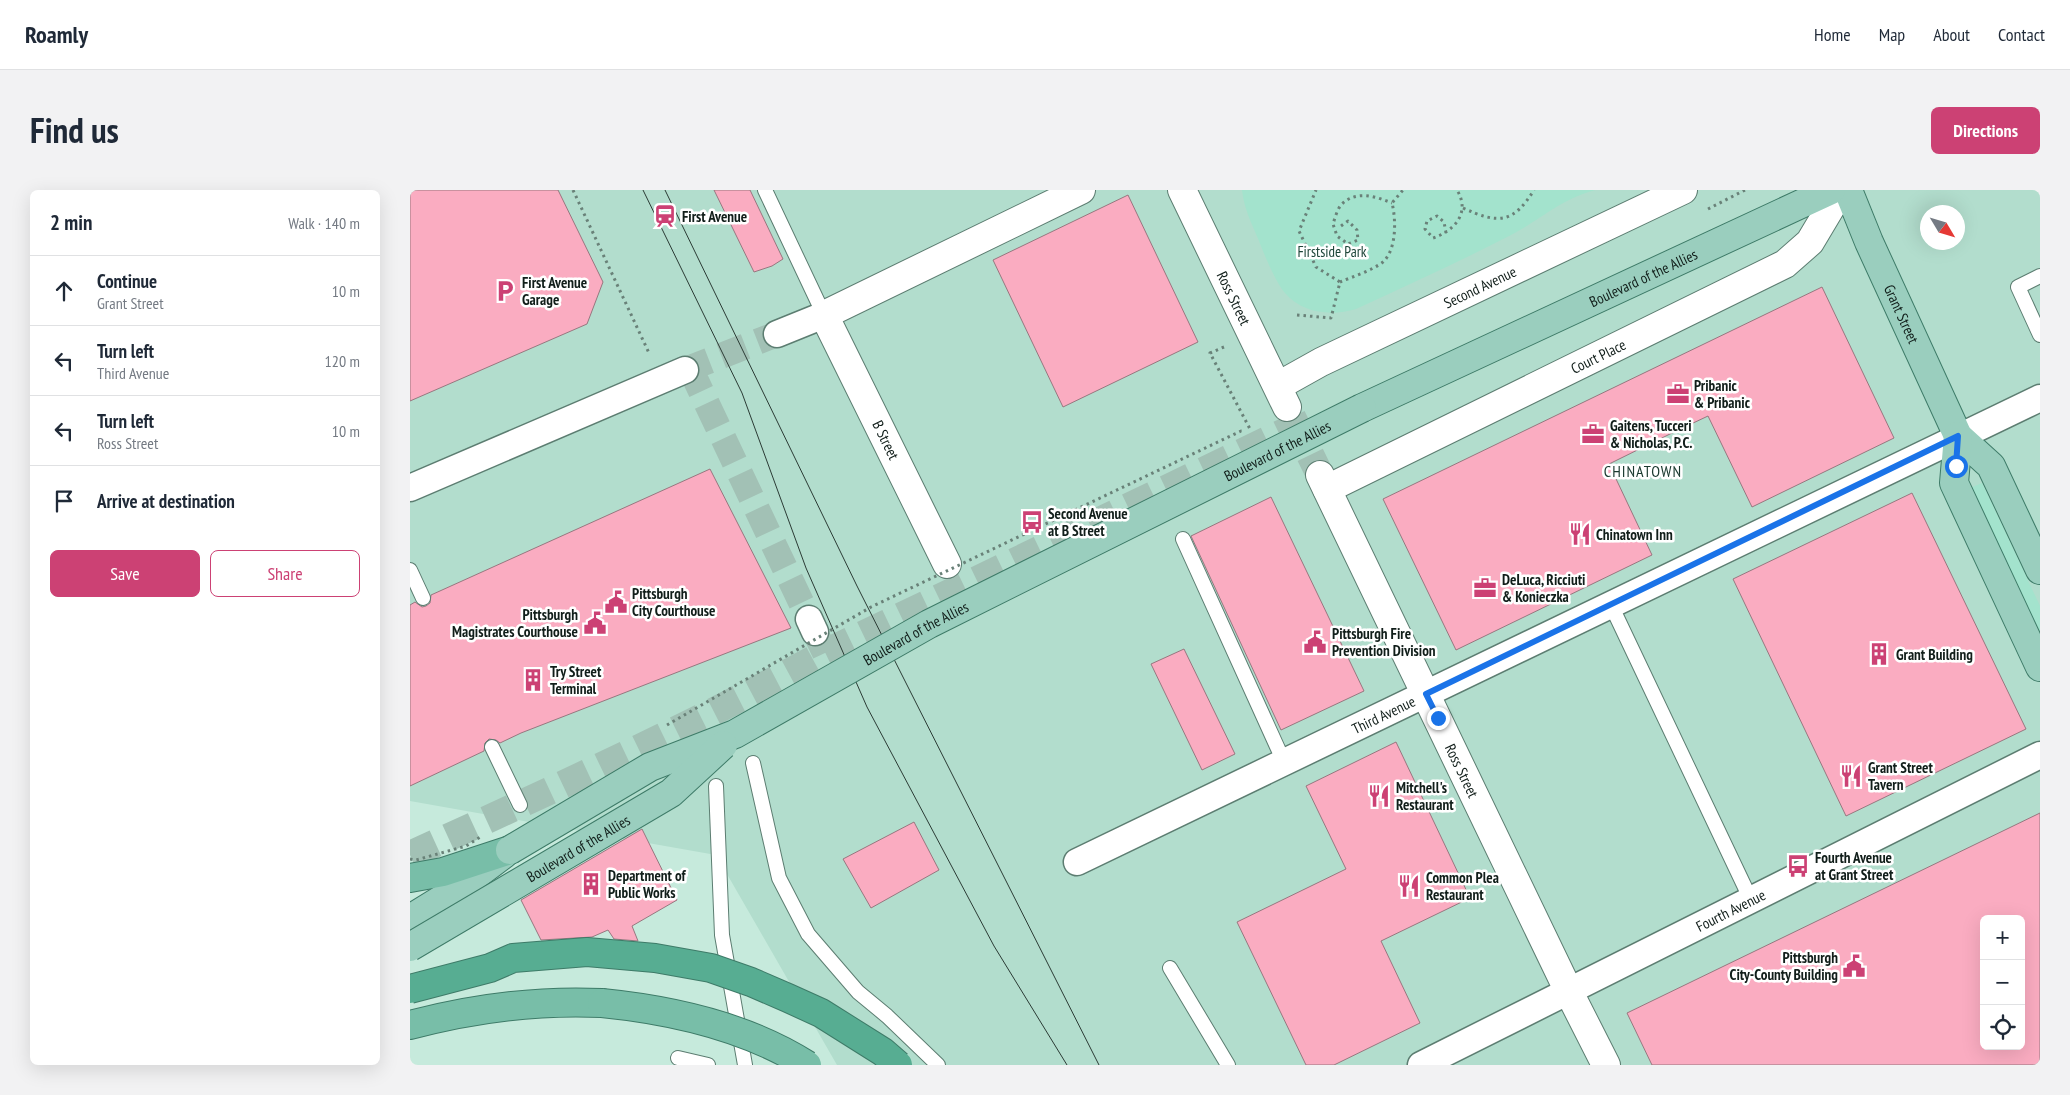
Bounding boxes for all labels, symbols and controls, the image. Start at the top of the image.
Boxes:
text: Roamly [25,19,88,50]
text: Home [1814,23,1851,46]
text: Map [1879,23,1905,46]
text: About [1933,23,1970,46]
text: Contact [1998,23,2045,46]
text: Find us [30,107,119,153]
button: Directions [1931,107,2040,154]
station icon: First Avenue [652,203,678,229]
north arrow [1920,205,1965,250]
place label: First Avenue [682,207,747,226]
text: 2 min [50,209,92,236]
text: Walk · 140 m [288,213,360,233]
park label: Firstside Park [1297,242,1367,261]
street label: Boulevard of the Allies [1586,244,1700,311]
street label: Second Avenue [1440,261,1519,312]
street label: Ross Street [1213,268,1255,328]
text: Continue [97,269,157,293]
place label: First Avenue Garage [522,273,587,309]
icon: ahead [50,277,78,305]
parking icon: First Avenue Garage [492,278,518,304]
text: 10 m [332,281,360,301]
street label: Grant Street [1880,281,1924,346]
text: Grant Street [97,293,164,313]
street label: Court Place [1567,334,1629,377]
text: Turn left [97,339,154,363]
icon: left [50,347,78,375]
text: 120 m [325,351,360,371]
text: Third Avenue [97,363,169,383]
place label: Pribanic & Pribanic [1694,376,1751,412]
office icon: Pribanic & Pribanic [1665,381,1691,407]
text: Turn left [97,409,154,433]
street label: Boulevard of the Allies [1221,416,1334,485]
place label: Gaitens, Tucceri & Nicholas, P.C. [1610,416,1693,452]
icon: left [50,417,78,445]
street label: B Street [868,417,904,463]
text: 10 m [332,421,360,441]
office icon: Gaitens, Tucceri & Nicholas, P.C. [1580,421,1606,447]
text: Ross Street [97,433,158,453]
route start [1945,455,1968,478]
district label: CHINATOWN [1604,461,1682,481]
icon: arrive [50,487,78,515]
text: Arrive at destination [97,489,235,513]
place label: Second Avenue at B Street [1048,504,1128,540]
bus stop icon: Second Avenue at B Street [1019,509,1045,535]
restaurant icon: Chinatown Inn [1567,521,1593,547]
place label: Chinatown Inn [1596,525,1673,544]
button: Save [50,550,200,597]
button: Share [210,550,360,597]
place label: DeLuca, Ricciuti & Konieczka [1502,570,1585,606]
office icon: DeLuca, Ricciuti & Konieczka [1472,575,1498,601]
place label: Pittsburgh City Courthouse [632,584,715,620]
public building icon: Pittsburgh City Courthouse [603,589,629,615]
street label: Boulevard of the Allies [860,597,971,669]
place label: Pittsburgh Magistrates Courthouse [452,605,578,641]
public building icon: Pittsburgh Magistrates Courthouse [582,610,608,636]
place label: Pittsburgh Fire Prevention Division [1332,624,1436,660]
public building icon: Pittsburgh Fire Prevention Division [1302,629,1328,655]
building icon: Grant Building [1866,641,1892,667]
place label: Grant Building [1896,645,1973,664]
place label: Try Street Terminal [550,662,602,698]
building icon: Try Street Terminal [520,667,546,693]
street label: Third Avenue [1349,691,1418,738]
route end [1427,707,1450,730]
street label: Ross Street [1441,740,1483,801]
place label: Grant Street Tavern [1868,758,1933,794]
restaurant icon: Grant Street Tavern [1838,763,1864,789]
place label: Mitchell's Restaurant [1396,778,1454,814]
restaurant icon: Mitchell's Restaurant [1366,783,1392,809]
street label: Boulevard of the Allies [523,810,633,886]
place label: Fourth Avenue at Grant Street [1815,848,1894,884]
bus stop icon: Fourth Avenue at Grant Street [1785,853,1811,879]
place label: Department of Public Works [608,866,687,902]
place label: Common Plea Restaurant [1426,868,1499,904]
building icon: Department of Public Works [578,871,604,897]
restaurant icon: Common Plea Restaurant [1396,873,1422,899]
street label: Fourth Avenue [1692,885,1768,935]
map controls [1980,915,2025,1050]
button: + [1980,915,2025,960]
place label: Pittsburgh City-County Building [1730,948,1838,984]
public building icon: Pittsburgh City-County Building [1841,953,1867,979]
button: − [1980,960,2025,1005]
button: locate [1980,1005,2025,1050]

